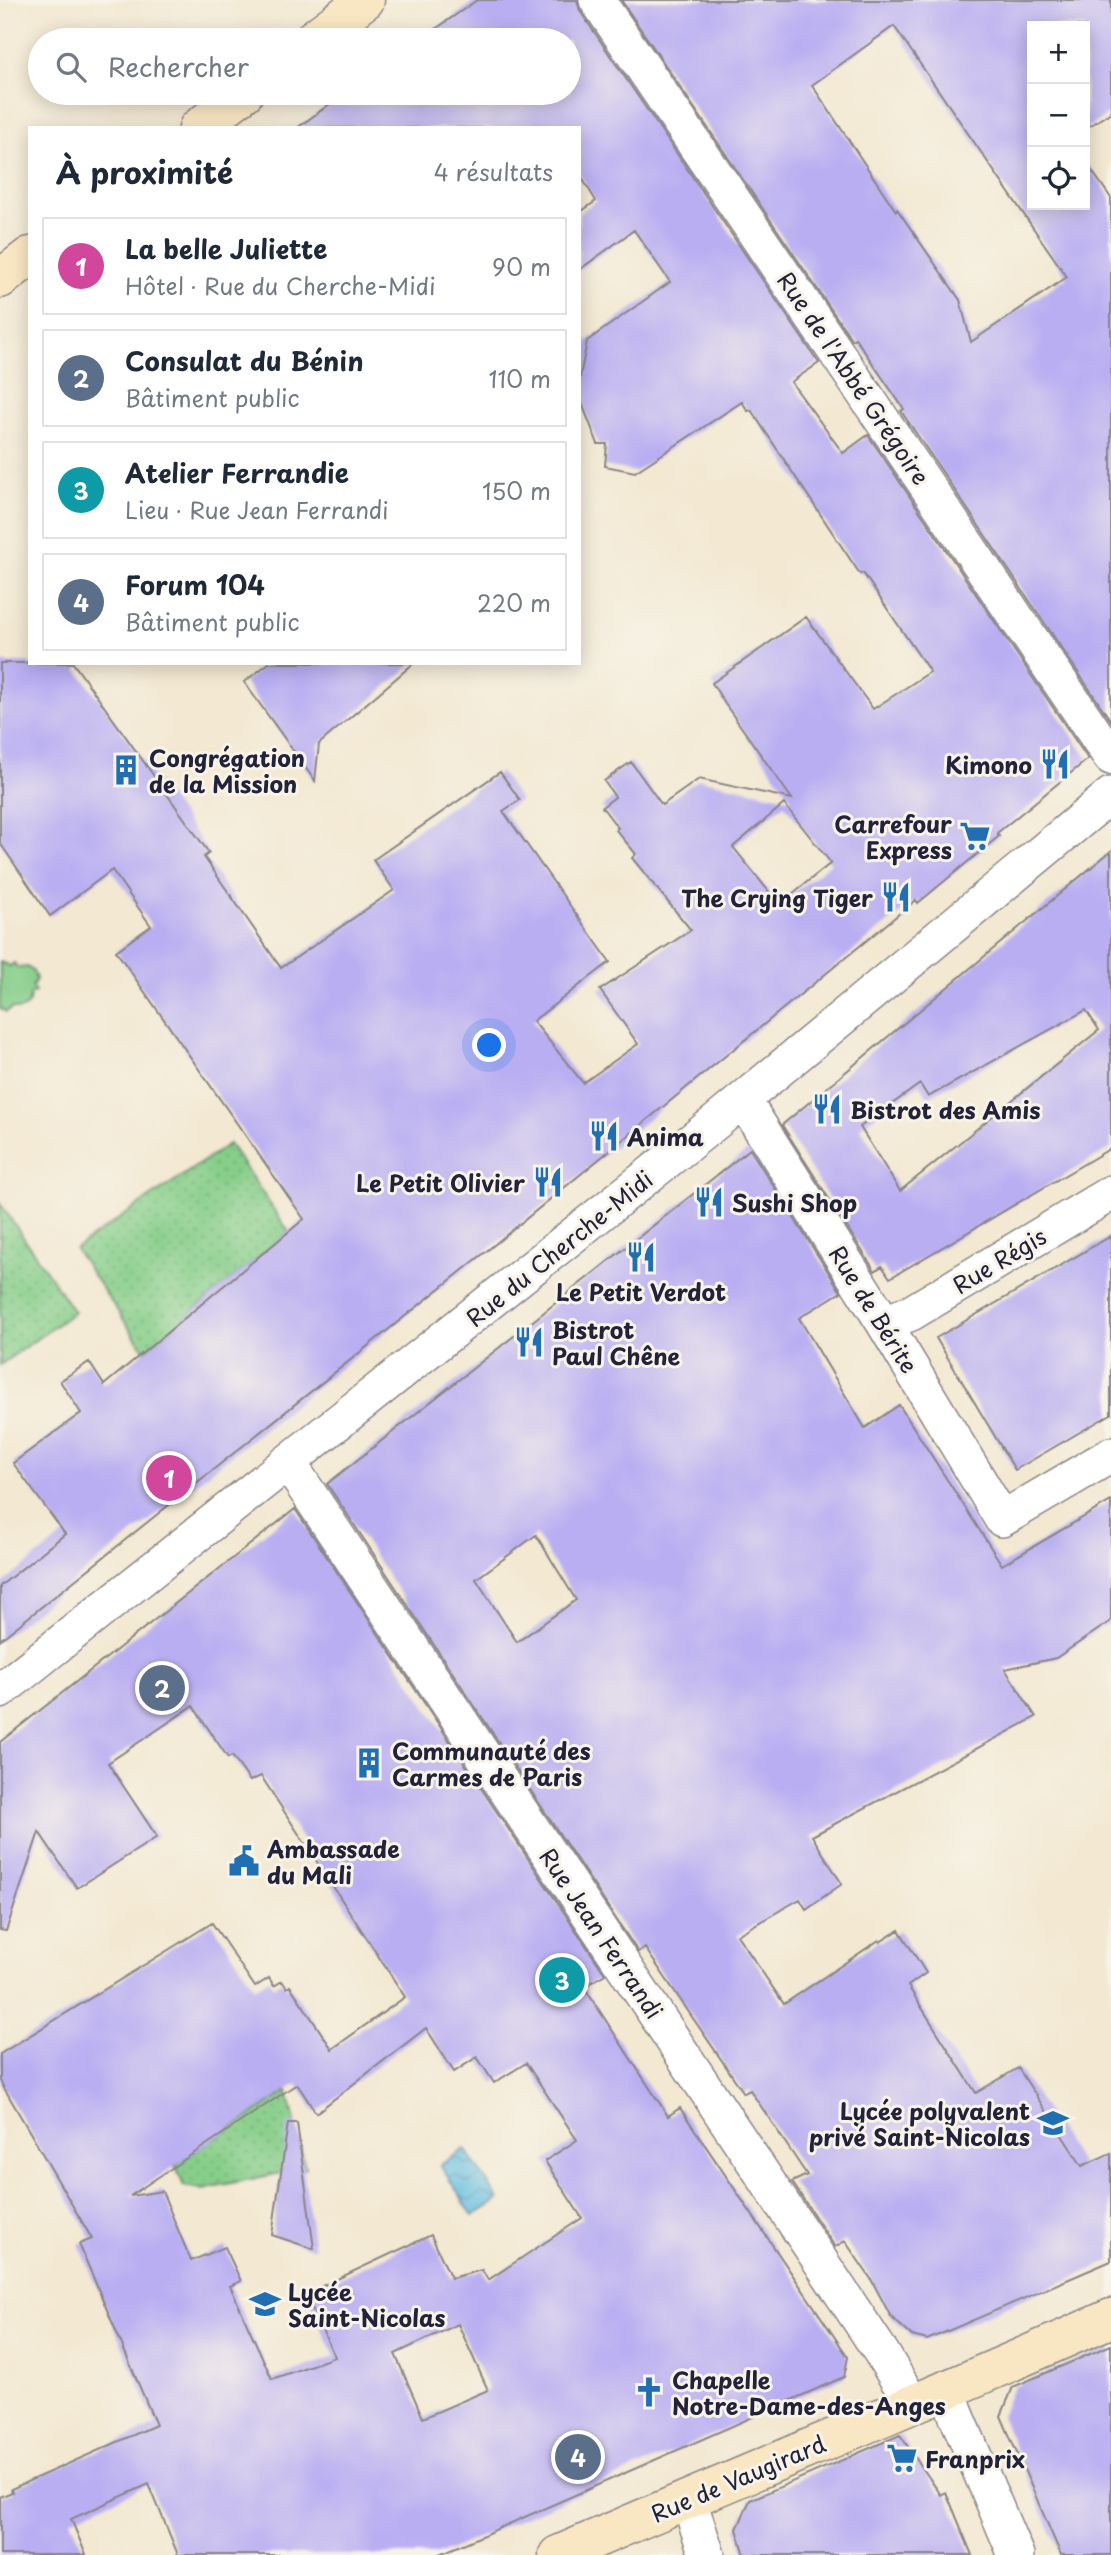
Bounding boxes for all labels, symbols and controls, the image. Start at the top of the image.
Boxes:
map controls [1027,21,1090,210]
button: + [1027,21,1090,84]
search box [28,28,581,105]
text: Rechercher [108,47,249,86]
icon: search [52,48,90,86]
button: − [1027,84,1090,147]
button: locate [1027,147,1090,210]
text: À proximité [56,149,233,194]
text: 4 résultats [434,154,553,189]
text: La belle Juliette [125,229,327,268]
text: 1 [76,249,87,284]
text: 90 m [492,249,551,284]
street label: Rue de l'Abbé Grégoire [769,264,939,492]
text: Hôtel · Rue du Cherche-Midi [125,268,436,303]
text: Consulat du Bénin [125,341,363,380]
text: 2 [73,361,89,396]
text: 110 m [489,361,551,396]
text: Bâtiment public [125,380,300,415]
text: Atelier Ferrandie [125,453,349,492]
text: 3 [73,473,89,508]
text: 150 m [482,473,551,508]
text: Lieu · Rue Jean Ferrandi [125,492,389,527]
text: Forum 104 [125,565,265,604]
text: 4 [73,585,89,620]
text: 220 m [477,585,551,620]
text: Bâtiment public [125,604,300,639]
place label: Congrégation de la Mission [149,740,305,801]
place label: Kimono [945,747,1032,782]
restaurant icon: Kimono [1038,747,1072,781]
building icon: Congrégation de la Mission [109,753,143,787]
place label: Carrefour Express [834,806,952,867]
supermarket icon: Carrefour Express [958,819,992,853]
place label: The Crying Tiger [681,880,873,915]
restaurant icon: The Crying Tiger [879,880,913,914]
your location [472,1028,506,1062]
restaurant icon: Bistrot des Amis [810,1092,844,1126]
place label: Bistrot des Amis [850,1092,1041,1127]
restaurant icon: Anima [587,1119,621,1153]
place label: Anima [626,1119,704,1154]
street label: Rue du Cherche-Midi [458,1162,660,1334]
place label: Le Petit Olivier [356,1165,525,1200]
restaurant icon: Le Petit Olivier [531,1165,565,1199]
restaurant icon: Sushi Shop [692,1185,726,1219]
place label: Sushi Shop [732,1185,857,1220]
street label: Rue Régis [945,1218,1053,1302]
street label: Rue de Bérite [821,1238,927,1380]
restaurant icon: Le Petit Verdot [624,1240,658,1274]
place label: Le Petit Verdot [556,1274,726,1309]
place label: Bistrot Paul Chêne [552,1312,680,1373]
restaurant icon: Bistrot Paul Chêne [512,1325,546,1359]
pin: 1 [146,1452,192,1504]
pin: 2 [139,1662,185,1714]
place label: Communauté des Carmes de Paris [392,1733,591,1794]
building icon: Communauté des Carmes de Paris [352,1746,386,1780]
place label: Ambassade du Mali [266,1831,400,1892]
street label: Rue Jean Ferrandi [532,1841,672,2025]
public building icon: Ambassade du Mali [227,1844,261,1878]
pin: 3 [539,1954,585,2006]
place label: Lycée polyvalent privé Saint-Nicolas [809,2093,1030,2154]
school or university icon: Lycée polyvalent privé Saint-Nicolas [1036,2106,1070,2140]
place label: Lycée Saint-Nicolas [288,2274,446,2335]
school or university icon: Lycée Saint-Nicolas [248,2287,282,2321]
place label: Chapelle Notre-Dame-des-Anges [672,2362,946,2423]
church icon: Chapelle Notre-Dame-des-Anges [632,2375,666,2409]
street label: Rue de Vaugirard [645,2425,831,2531]
pin: 4 [555,2431,601,2483]
supermarket icon: Franprix [885,2441,919,2475]
place label: Franprix [925,2441,1025,2476]

